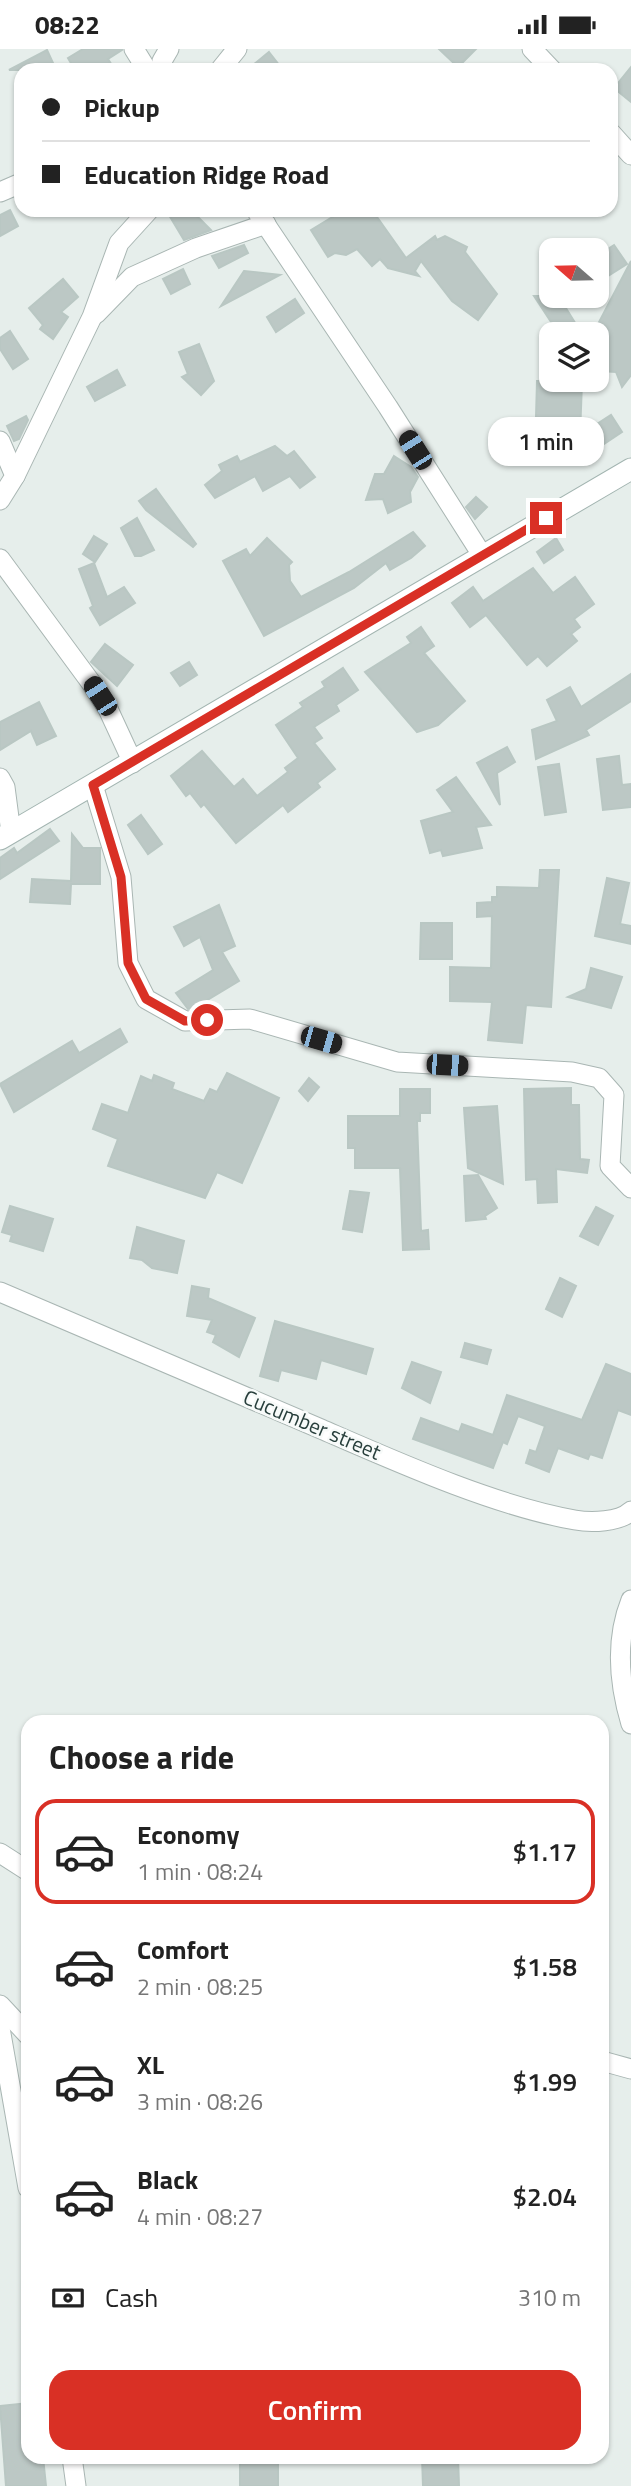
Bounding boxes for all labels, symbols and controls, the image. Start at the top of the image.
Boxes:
text: 08:22 [35,5,100,44]
text: Pickup [84,88,160,127]
text: Education Ridge Road [84,155,329,194]
north arrow [539,238,609,308]
map controls [539,238,609,392]
button: layers [539,322,609,392]
callout: 1 min [488,417,604,465]
text: 1 min [518,424,574,459]
car [395,427,436,473]
route end [530,502,562,534]
car [80,673,121,719]
route start [191,1004,223,1036]
car [298,1024,345,1056]
car [426,1053,469,1077]
street label: Cucumber street [239,1381,387,1468]
text: Choose a ride [49,1733,234,1781]
text: Economy [137,1815,239,1854]
icon: car [53,1820,116,1883]
text: $1.17 [513,1832,577,1871]
text: 1 min · 08:24 [137,1854,263,1889]
text: Comfort [137,1930,229,1969]
icon: car [53,1935,116,1998]
text: $1.58 [513,1947,577,1986]
text: 2 min · 08:25 [137,1969,263,2004]
text: XL [137,2045,164,2084]
icon: car [53,2050,116,2113]
text: $1.99 [513,2062,577,2101]
text: 3 min · 08:26 [137,2084,263,2119]
text: Black [137,2160,198,2199]
icon: car [53,2165,116,2228]
text: $2.04 [513,2177,577,2216]
text: 4 min · 08:27 [137,2199,263,2234]
text: Cash [105,2278,158,2317]
icon: cash [49,2279,87,2317]
text: 310 m [518,2280,581,2315]
button: Confirm [49,2370,581,2450]

